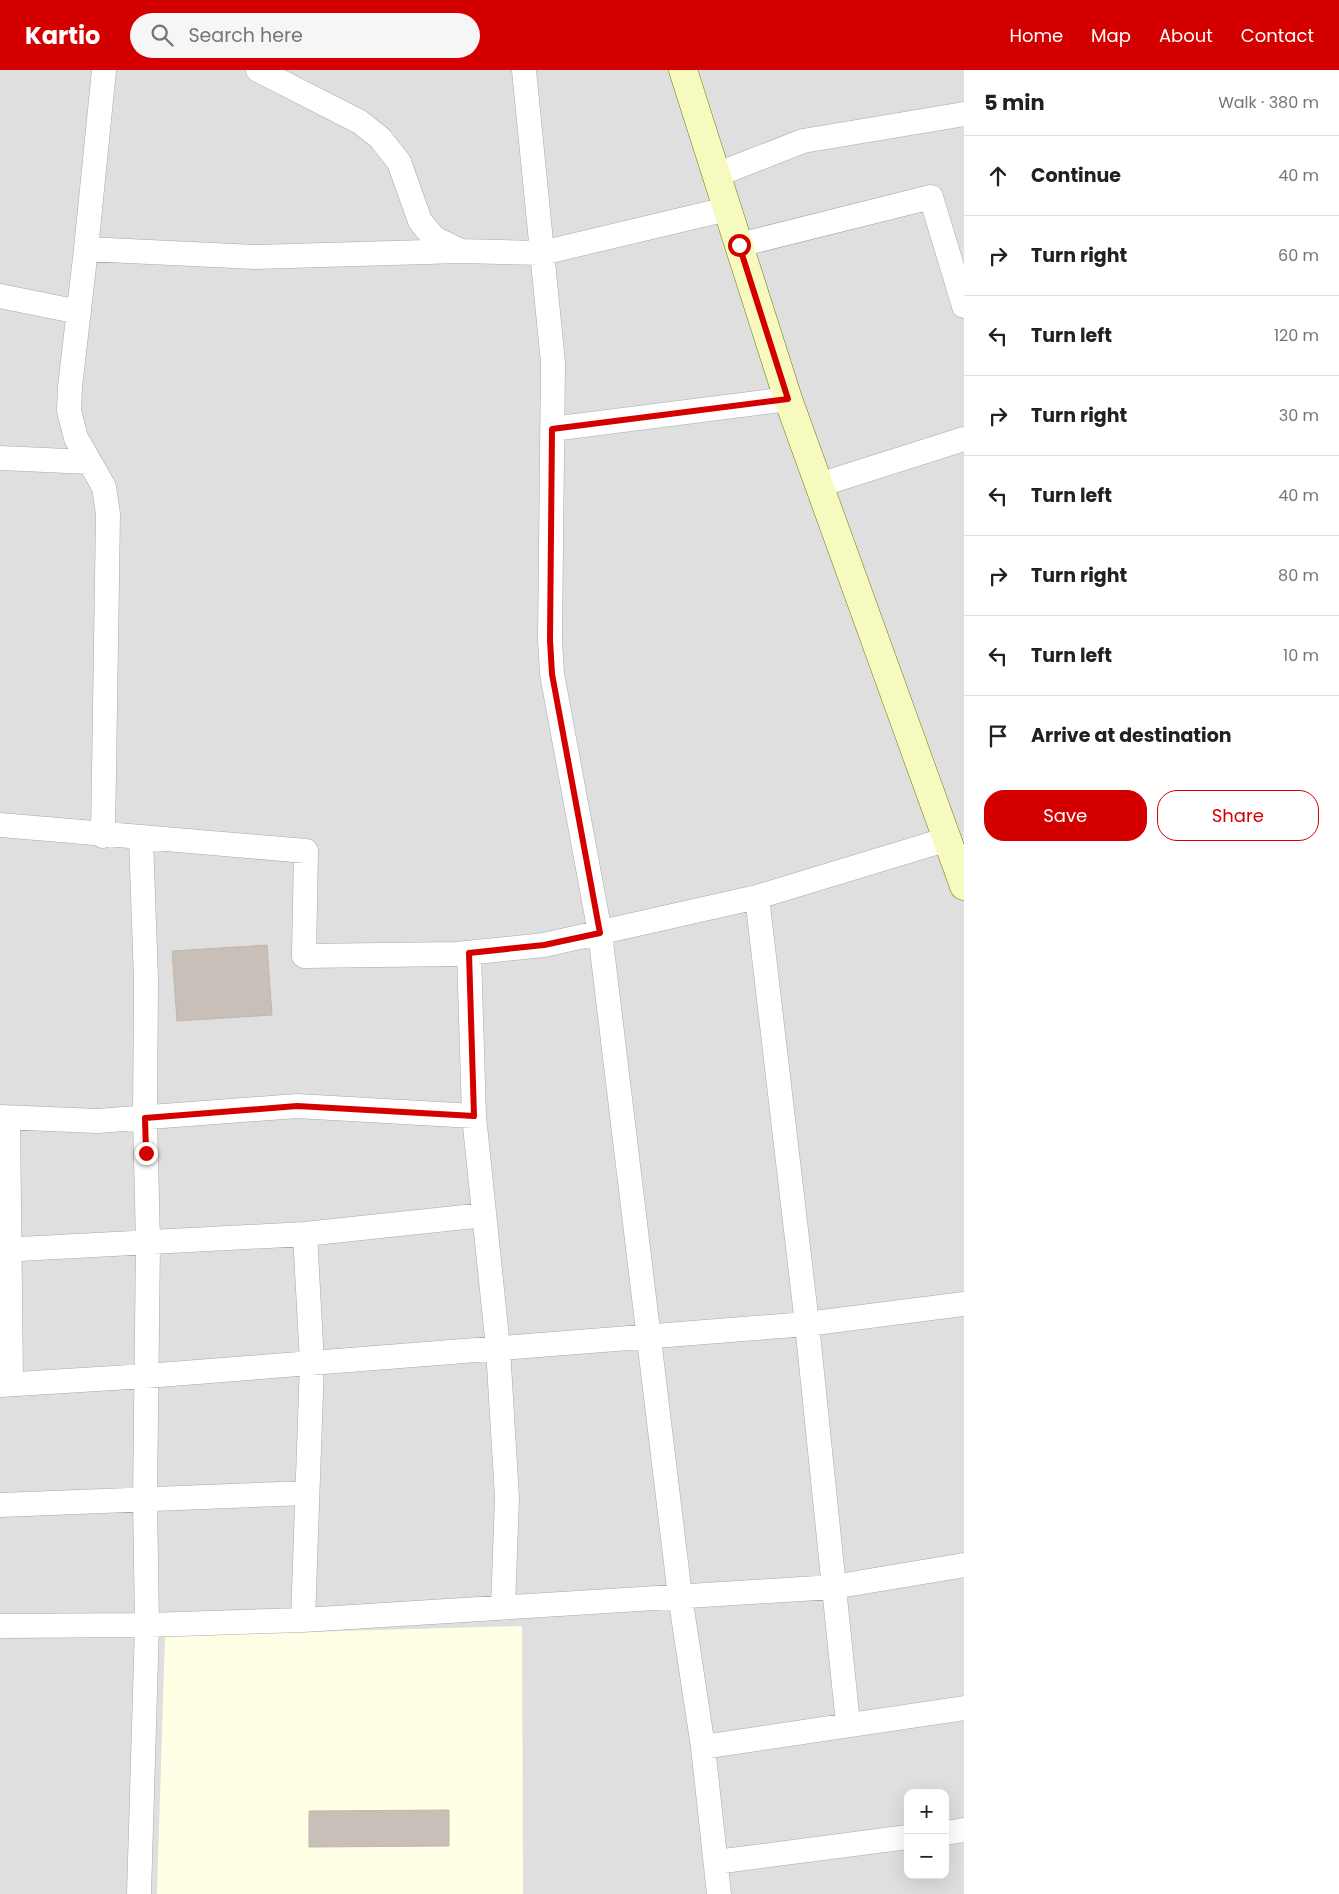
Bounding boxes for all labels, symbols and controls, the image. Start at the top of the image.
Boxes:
search box [130,13,480,58]
text: Kartio [25,19,100,52]
icon: search [148,21,176,49]
text: Search here [188,22,303,49]
text: Home [1009,23,1063,48]
text: Map [1091,23,1131,48]
text: About [1159,23,1213,48]
text: Contact [1241,23,1314,48]
text: 5 min [984,88,1045,117]
text: Walk · 380 m [1218,91,1319,114]
icon: ahead [984,162,1012,190]
text: Continue [1031,162,1121,189]
text: 40 m [1278,164,1319,187]
route start [728,234,751,257]
icon: right [984,242,1012,270]
text: Turn right [1031,242,1127,269]
text: 60 m [1278,244,1319,267]
icon: left [984,322,1012,350]
text: Turn left [1031,322,1112,349]
text: 120 m [1274,324,1319,347]
icon: right [984,402,1012,430]
text: Turn right [1031,402,1127,429]
text: 30 m [1279,404,1319,427]
icon: left [984,482,1012,510]
text: Turn left [1031,482,1112,509]
text: 40 m [1278,484,1319,507]
icon: right [984,562,1012,590]
text: Turn right [1031,562,1127,589]
text: 80 m [1278,564,1319,587]
icon: left [984,642,1012,670]
text: Turn left [1031,642,1112,669]
text: 10 m [1283,644,1319,667]
icon: arrive [984,722,1012,750]
text: Arrive at destination [1031,722,1232,749]
button: Save [984,790,1147,841]
button: Share [1157,790,1319,841]
route end [135,1142,158,1165]
map controls [904,1789,949,1879]
button: + [904,1789,949,1834]
button: − [904,1834,949,1879]

